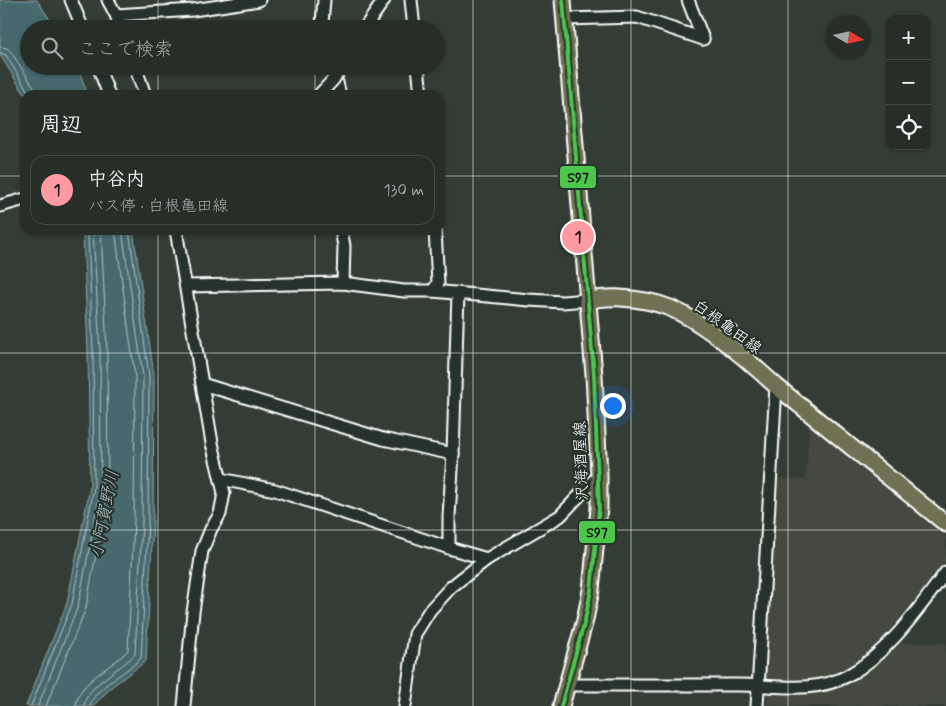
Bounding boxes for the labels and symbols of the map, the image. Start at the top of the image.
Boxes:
north arrow [826,15,871,60]
line badge: S97 [559,165,597,189]
text: S97 [567,169,589,187]
pin: 1 [562,218,594,256]
street label: 白根亀田線 [689,295,766,359]
your location [600,393,626,419]
street label: 沢海酒屋線 [570,421,593,501]
water label: 小阿賀野川 [85,468,125,561]
line badge: S97 [578,520,616,544]
text: S97 [586,524,608,542]

